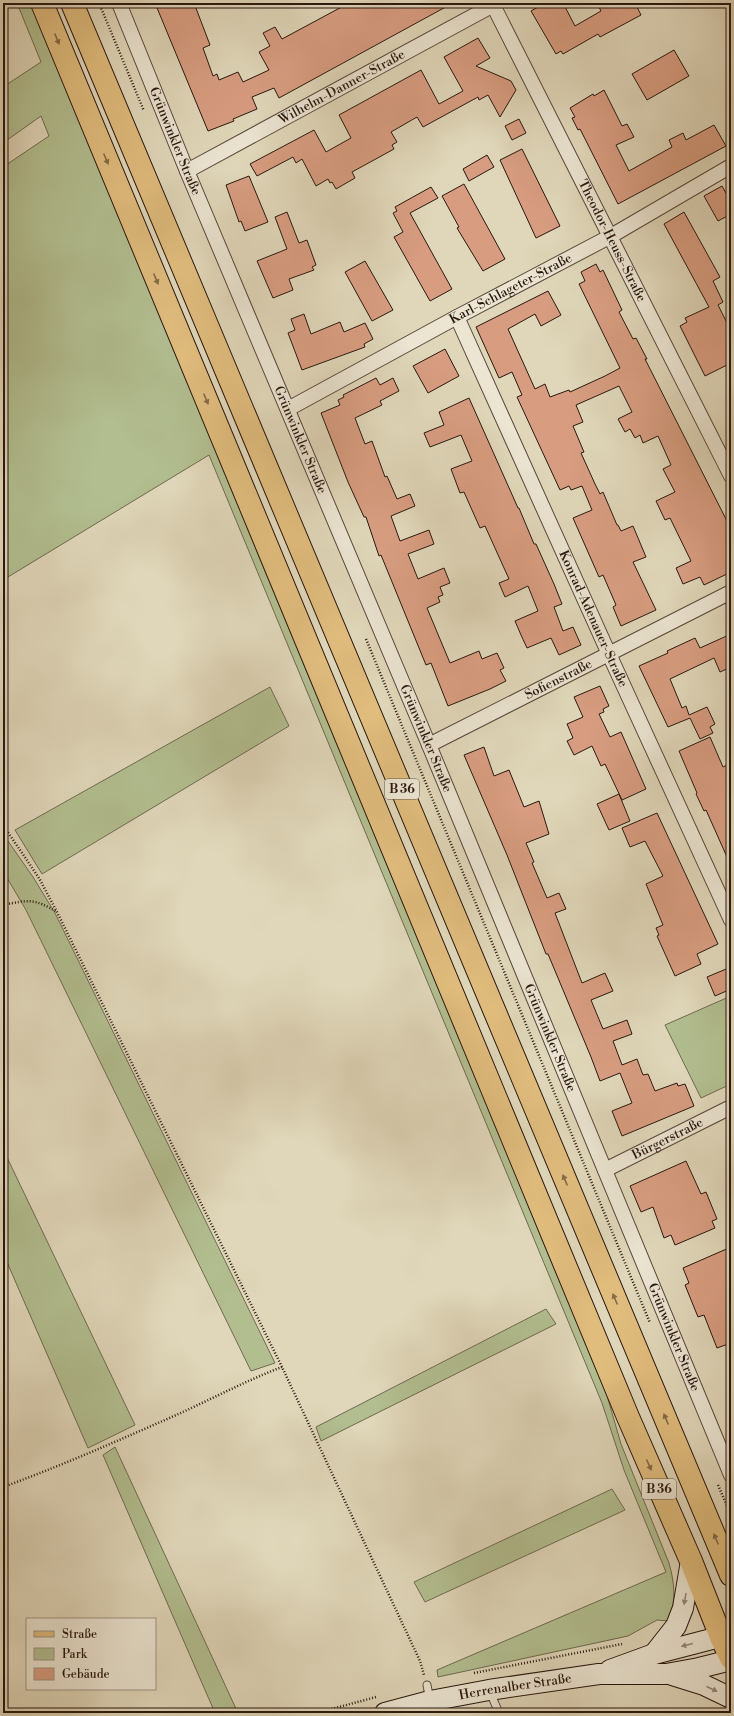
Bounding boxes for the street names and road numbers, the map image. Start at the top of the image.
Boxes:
street label: Wilhelm-Danner-Straße [275,46,408,128]
street label: Grünwinkler Straße [146,85,204,198]
street label: Theodor-Heuss-Straße [575,177,650,305]
street label: Karl-Schlageter-Straße [447,250,575,328]
street label: Grünwinkler Straße [271,384,330,496]
street label: Konrad-Adenauer-Straße [555,548,631,690]
street label: Sofienstraße [522,656,595,703]
street label: Grünwinkler Straße [396,682,456,795]
road number: B 36 [385,779,419,799]
street label: Grünwinkler Straße [521,981,580,1095]
street label: Bürgerstraße [629,1114,706,1164]
street label: Grünwinkler Straße [645,1281,704,1394]
road number: B 36 [642,1479,676,1499]
street label: Herrenalber Straße [458,1670,573,1703]

